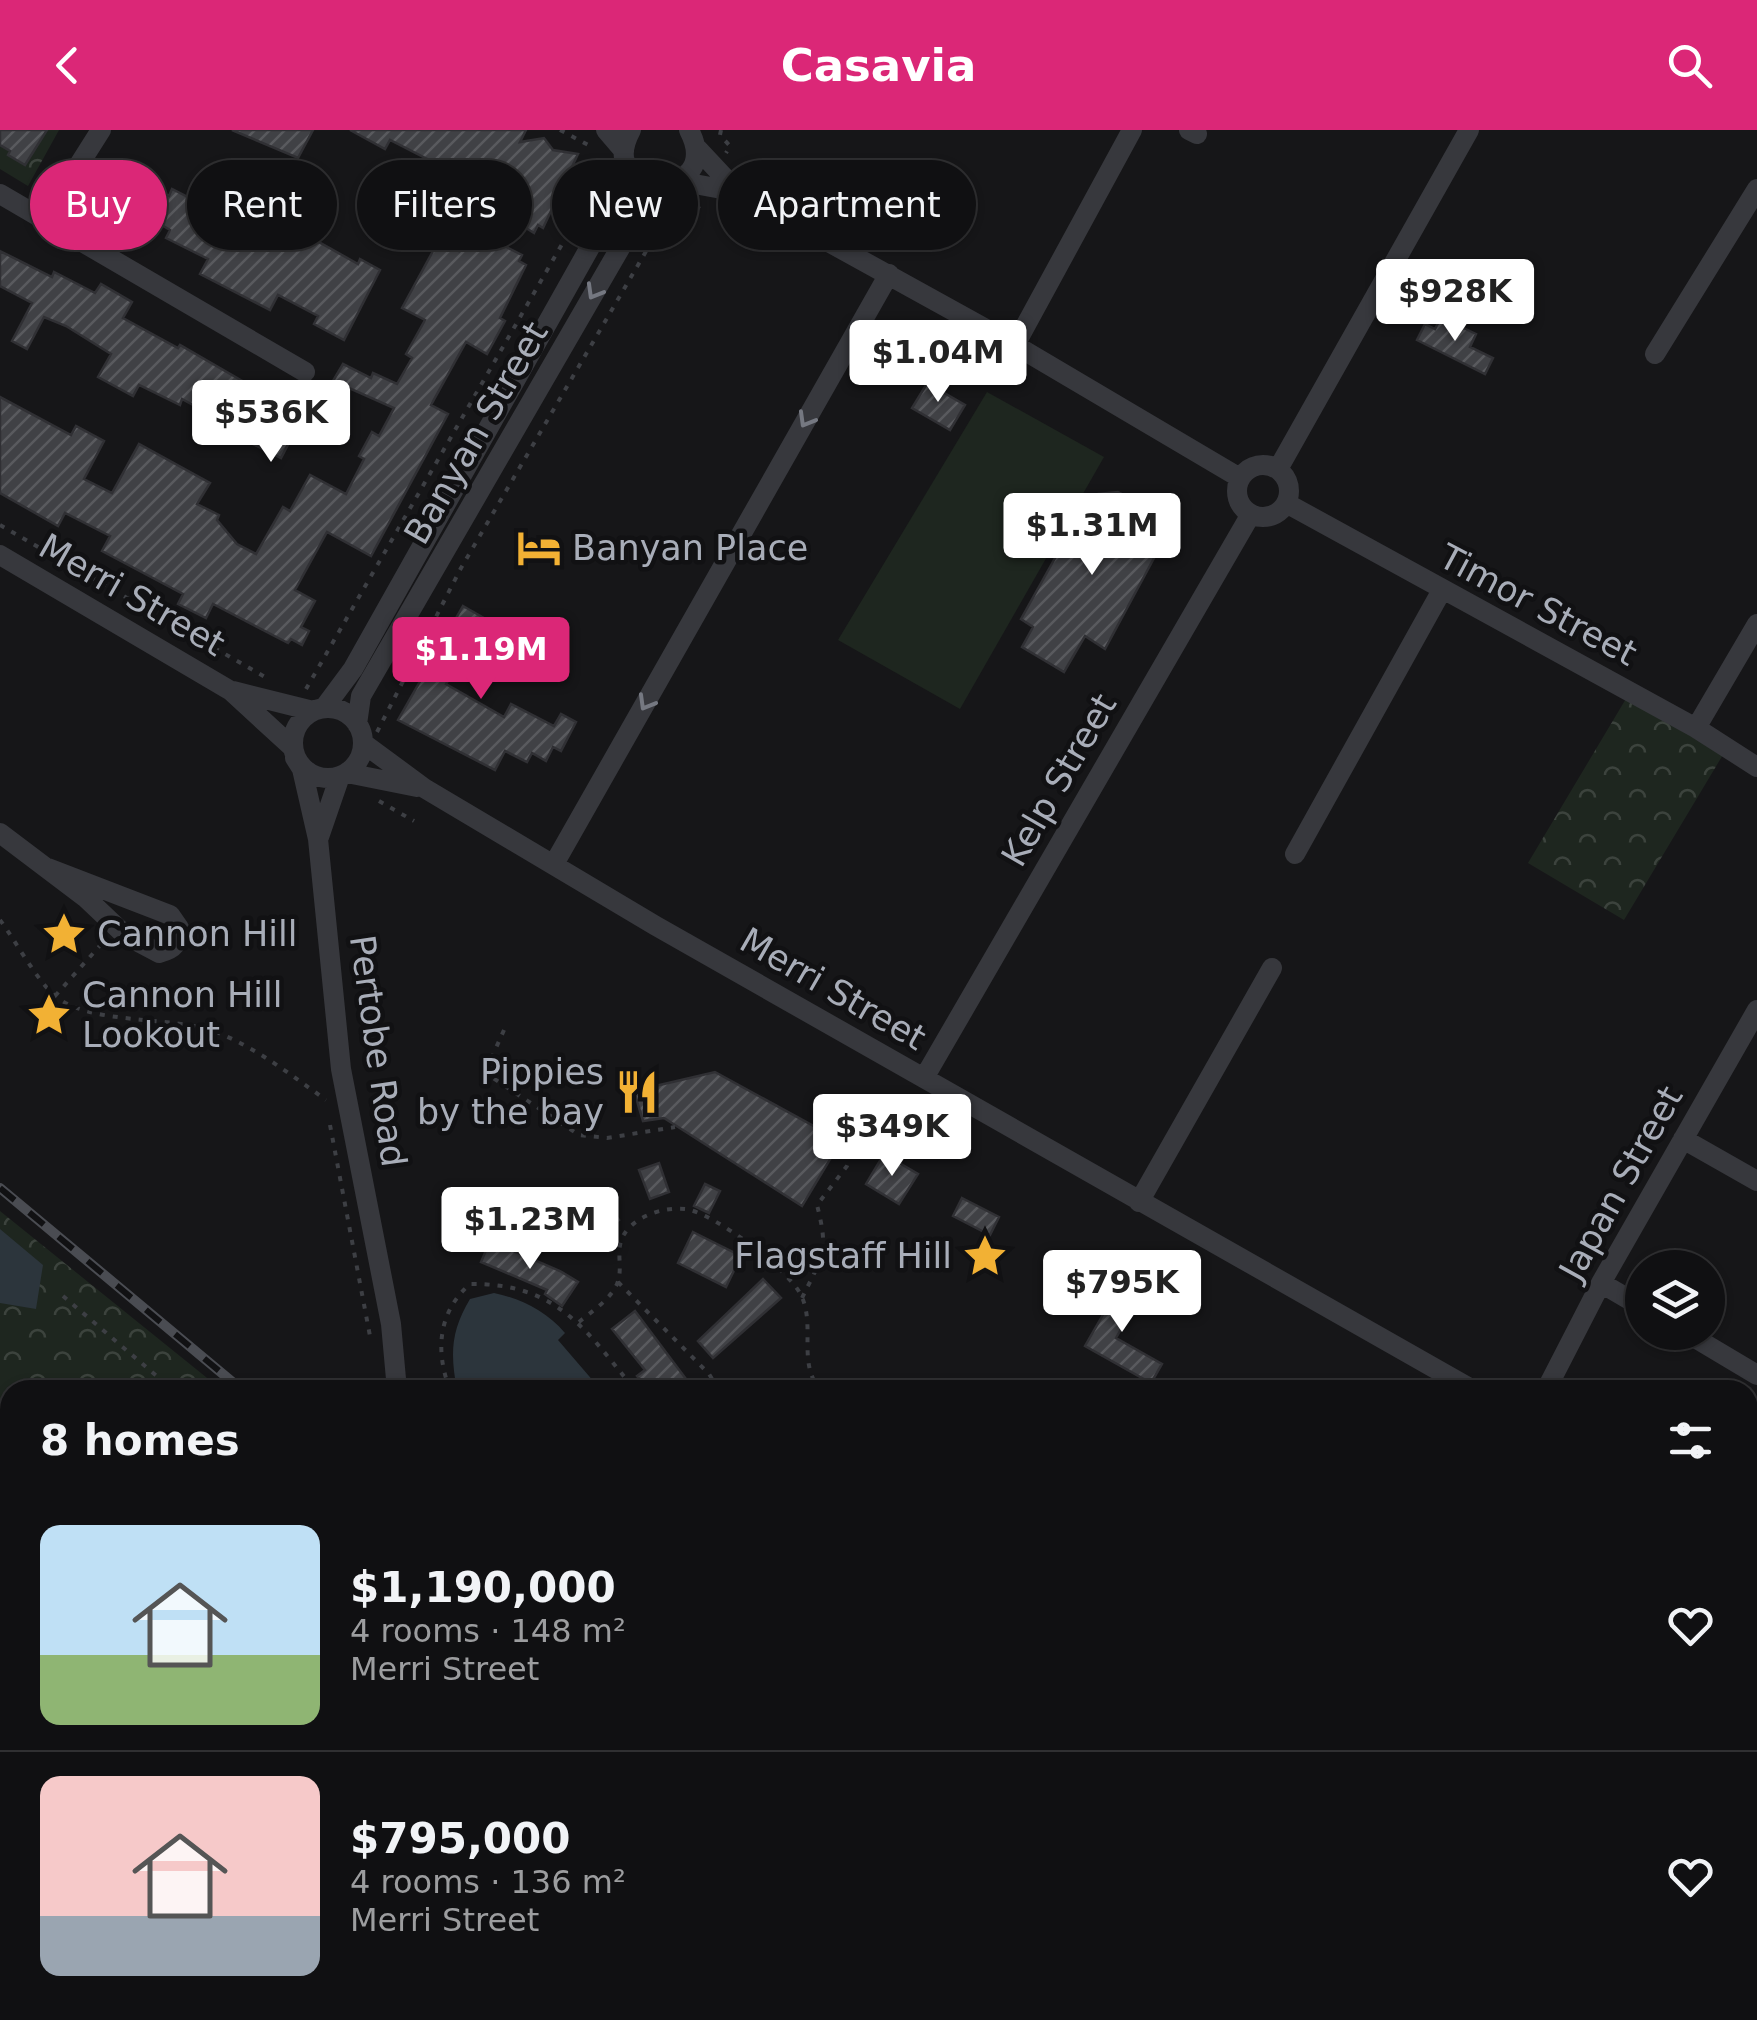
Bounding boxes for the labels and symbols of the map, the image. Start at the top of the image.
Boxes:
pin: $928K [1385,259,1525,344]
one-way arrow [587,281,606,299]
street label: Banyan Street [396,315,556,551]
pin: $1.04M [857,320,1019,405]
pin: $536K [201,380,341,465]
one-way arrow [799,409,819,427]
pin: $1.31M [1011,493,1173,578]
hotel icon: Banyan Place [515,524,563,572]
street label: Merri Street [32,526,232,664]
place label: Banyan Place [572,528,808,568]
street label: Timor Street [1432,536,1643,674]
pin: $1.19M [400,617,562,702]
street label: Kelp Street [994,687,1124,873]
one-way arrow [639,692,658,710]
place icon: Cannon Hill [40,910,88,958]
place label: Cannon Hill [97,914,297,954]
street label: Merri Street [733,920,933,1058]
street label: Pertobe Road [342,933,414,1169]
place label: Cannon Hill Lookout [82,975,282,1055]
place icon: Cannon Hill Lookout [25,991,73,1039]
place label: Pippies by the bay [417,1052,604,1132]
restaurant icon: Pippies by the bay [613,1068,661,1116]
street label: Japan Street [1550,1079,1691,1289]
pin: $349K [822,1094,962,1179]
pin: $1.23M [449,1187,611,1272]
place icon: Flagstaff Hill [961,1232,1009,1280]
place label: Flagstaff Hill [734,1236,952,1276]
pin: $795K [1052,1250,1192,1335]

